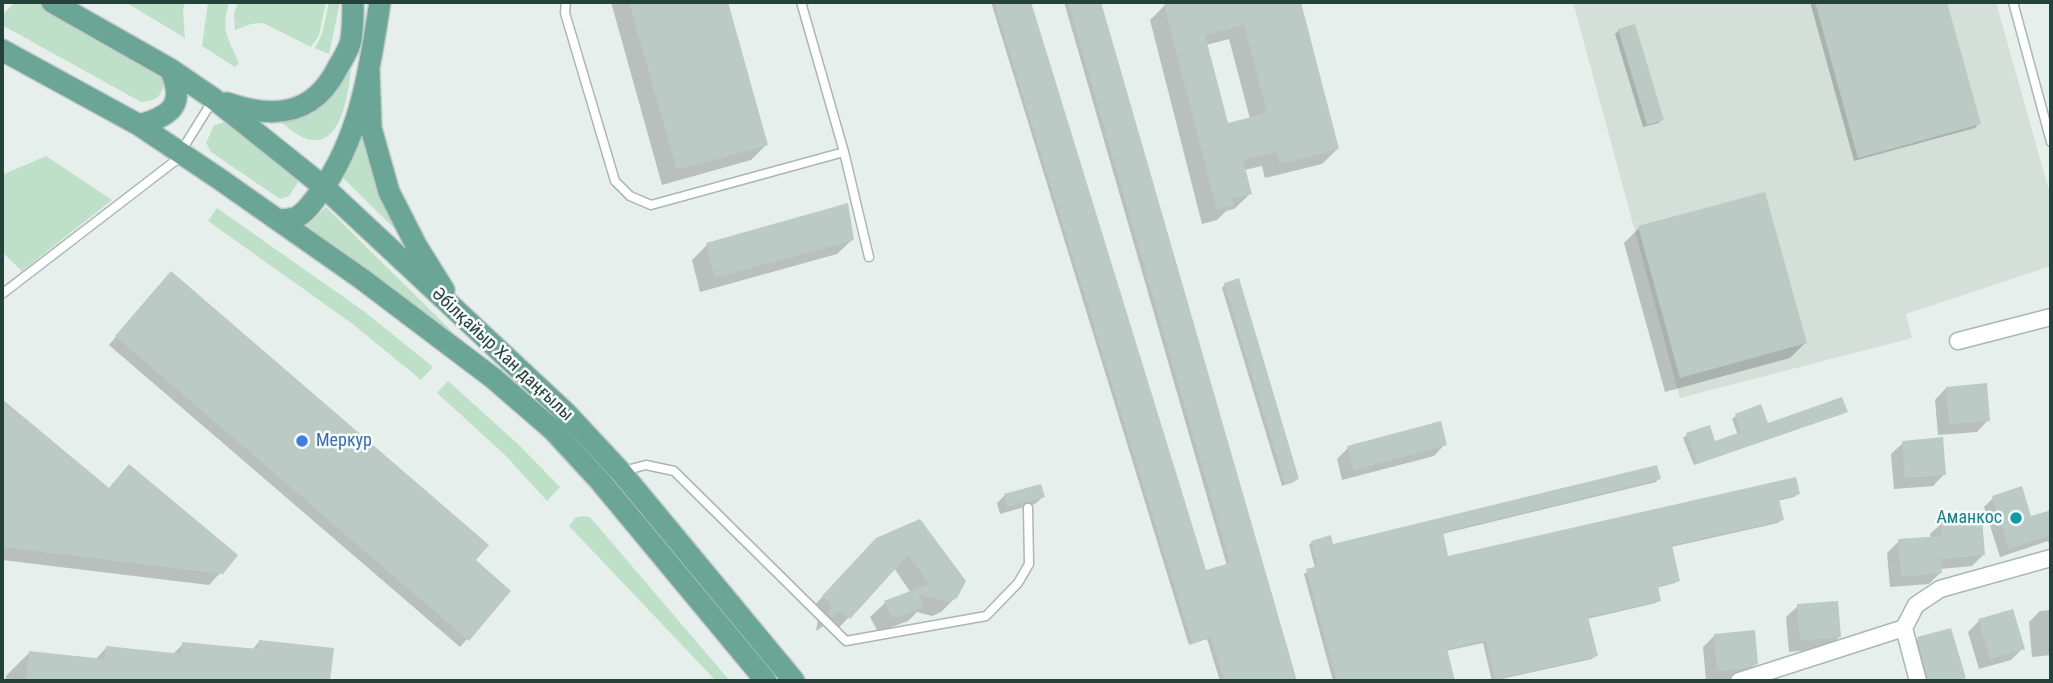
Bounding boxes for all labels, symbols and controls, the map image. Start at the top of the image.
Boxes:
street label: Әбілқайыр Хан даңғылы [427,284,577,426]
place label: Меркур [316,430,372,452]
marker: Меркур [294,433,310,449]
place label: Аманкос [1936,507,2002,529]
marker: Аманкос [2008,510,2024,526]

